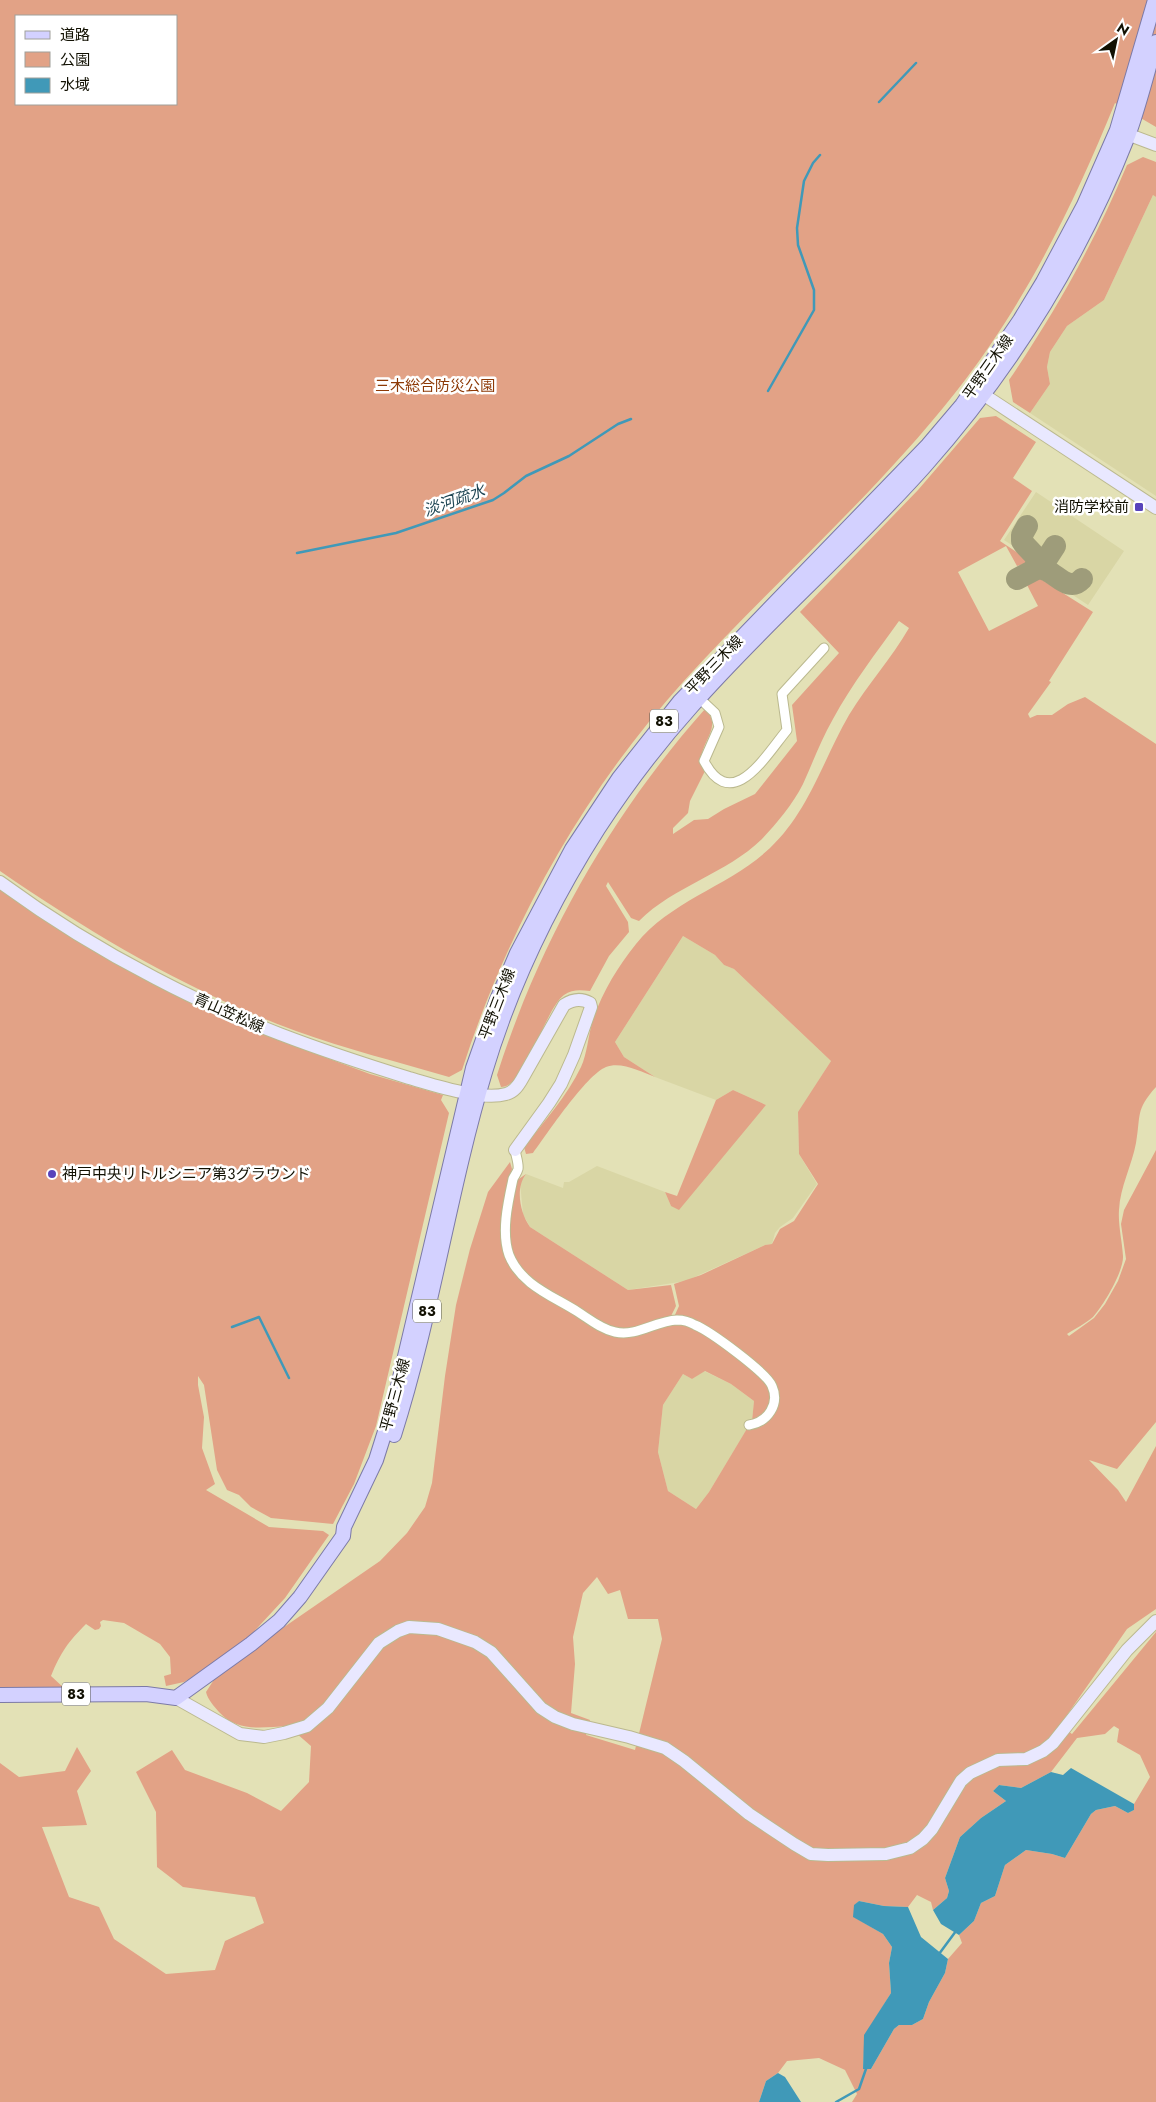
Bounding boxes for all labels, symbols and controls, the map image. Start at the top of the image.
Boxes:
legend [15,15,178,105]
north arrow [1091,15,1141,65]
text: N [1113,18,1133,41]
text: 道路 [60,24,90,46]
text: 公園 [60,49,90,71]
text: 水域 [60,74,90,96]
street label: 平野三木線 [957,330,1019,404]
park label: 三木総合防災公園 [375,375,495,397]
water label: 淡河疏水 [420,478,490,522]
place label: 消防学校前 [1054,496,1129,518]
marker: 消防学校前 [1133,501,1145,513]
street label: 平野三木線 [680,630,748,700]
road number: 83 [650,709,678,732]
street label: 平野三木線 [473,965,521,1043]
street label: 青山笠松線 [190,988,268,1038]
place label: 神戸中央リトルシニア第３グラウンド [62,1163,311,1185]
marker: 神戸中央リトルシニア第３グラウンド [46,1168,58,1180]
road number: 83 [413,1300,441,1322]
street label: 平野三木線 [375,1356,415,1434]
road number: 83 [62,1682,90,1706]

